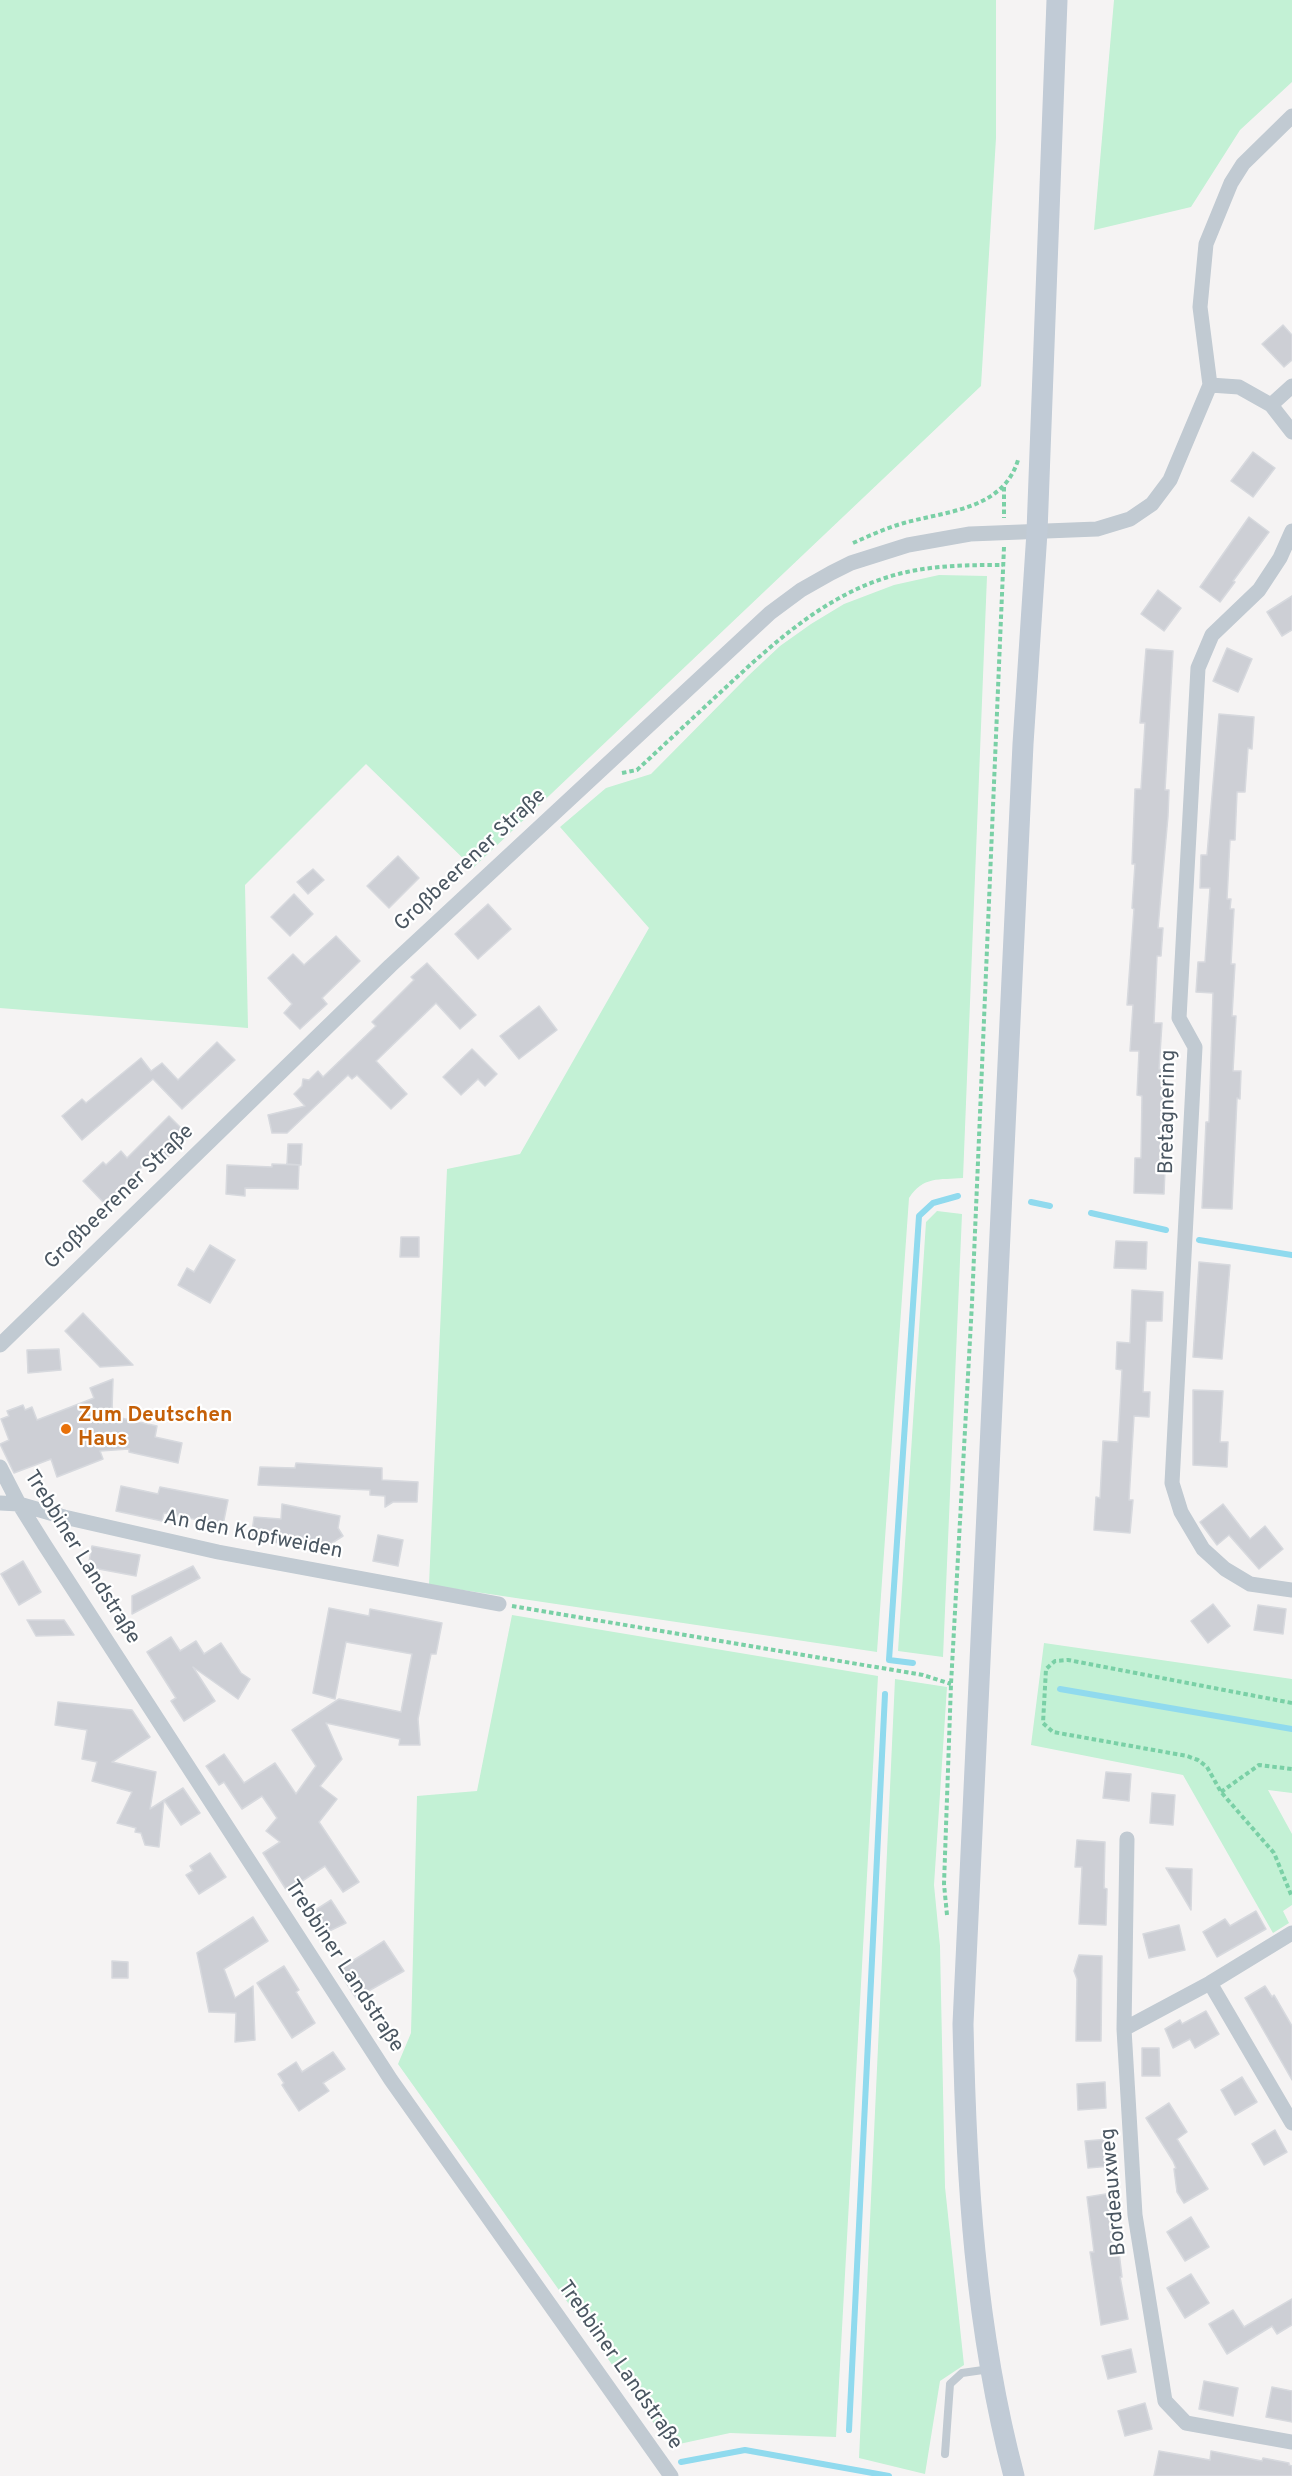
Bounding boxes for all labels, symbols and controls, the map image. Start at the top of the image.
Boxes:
street label: Großbeerener Straße [390,784,552,938]
street label: Bretagnering [1155,1049,1183,1175]
street label: Großbeerener Straße [40,1120,200,1276]
place label: Zum Deutschen Haus [78,1404,232,1454]
marker: Zum Deutschen Haus [59,1422,73,1436]
street label: Trebbiner Landstraße [17,1466,145,1650]
street label: An den Kopfweiden [161,1506,345,1566]
street label: Trebbiner Landstraße [278,1876,408,2058]
street label: Bordeauxweg [1097,2127,1133,2257]
street label: Trebbiner Landstraße [551,2277,687,2455]

